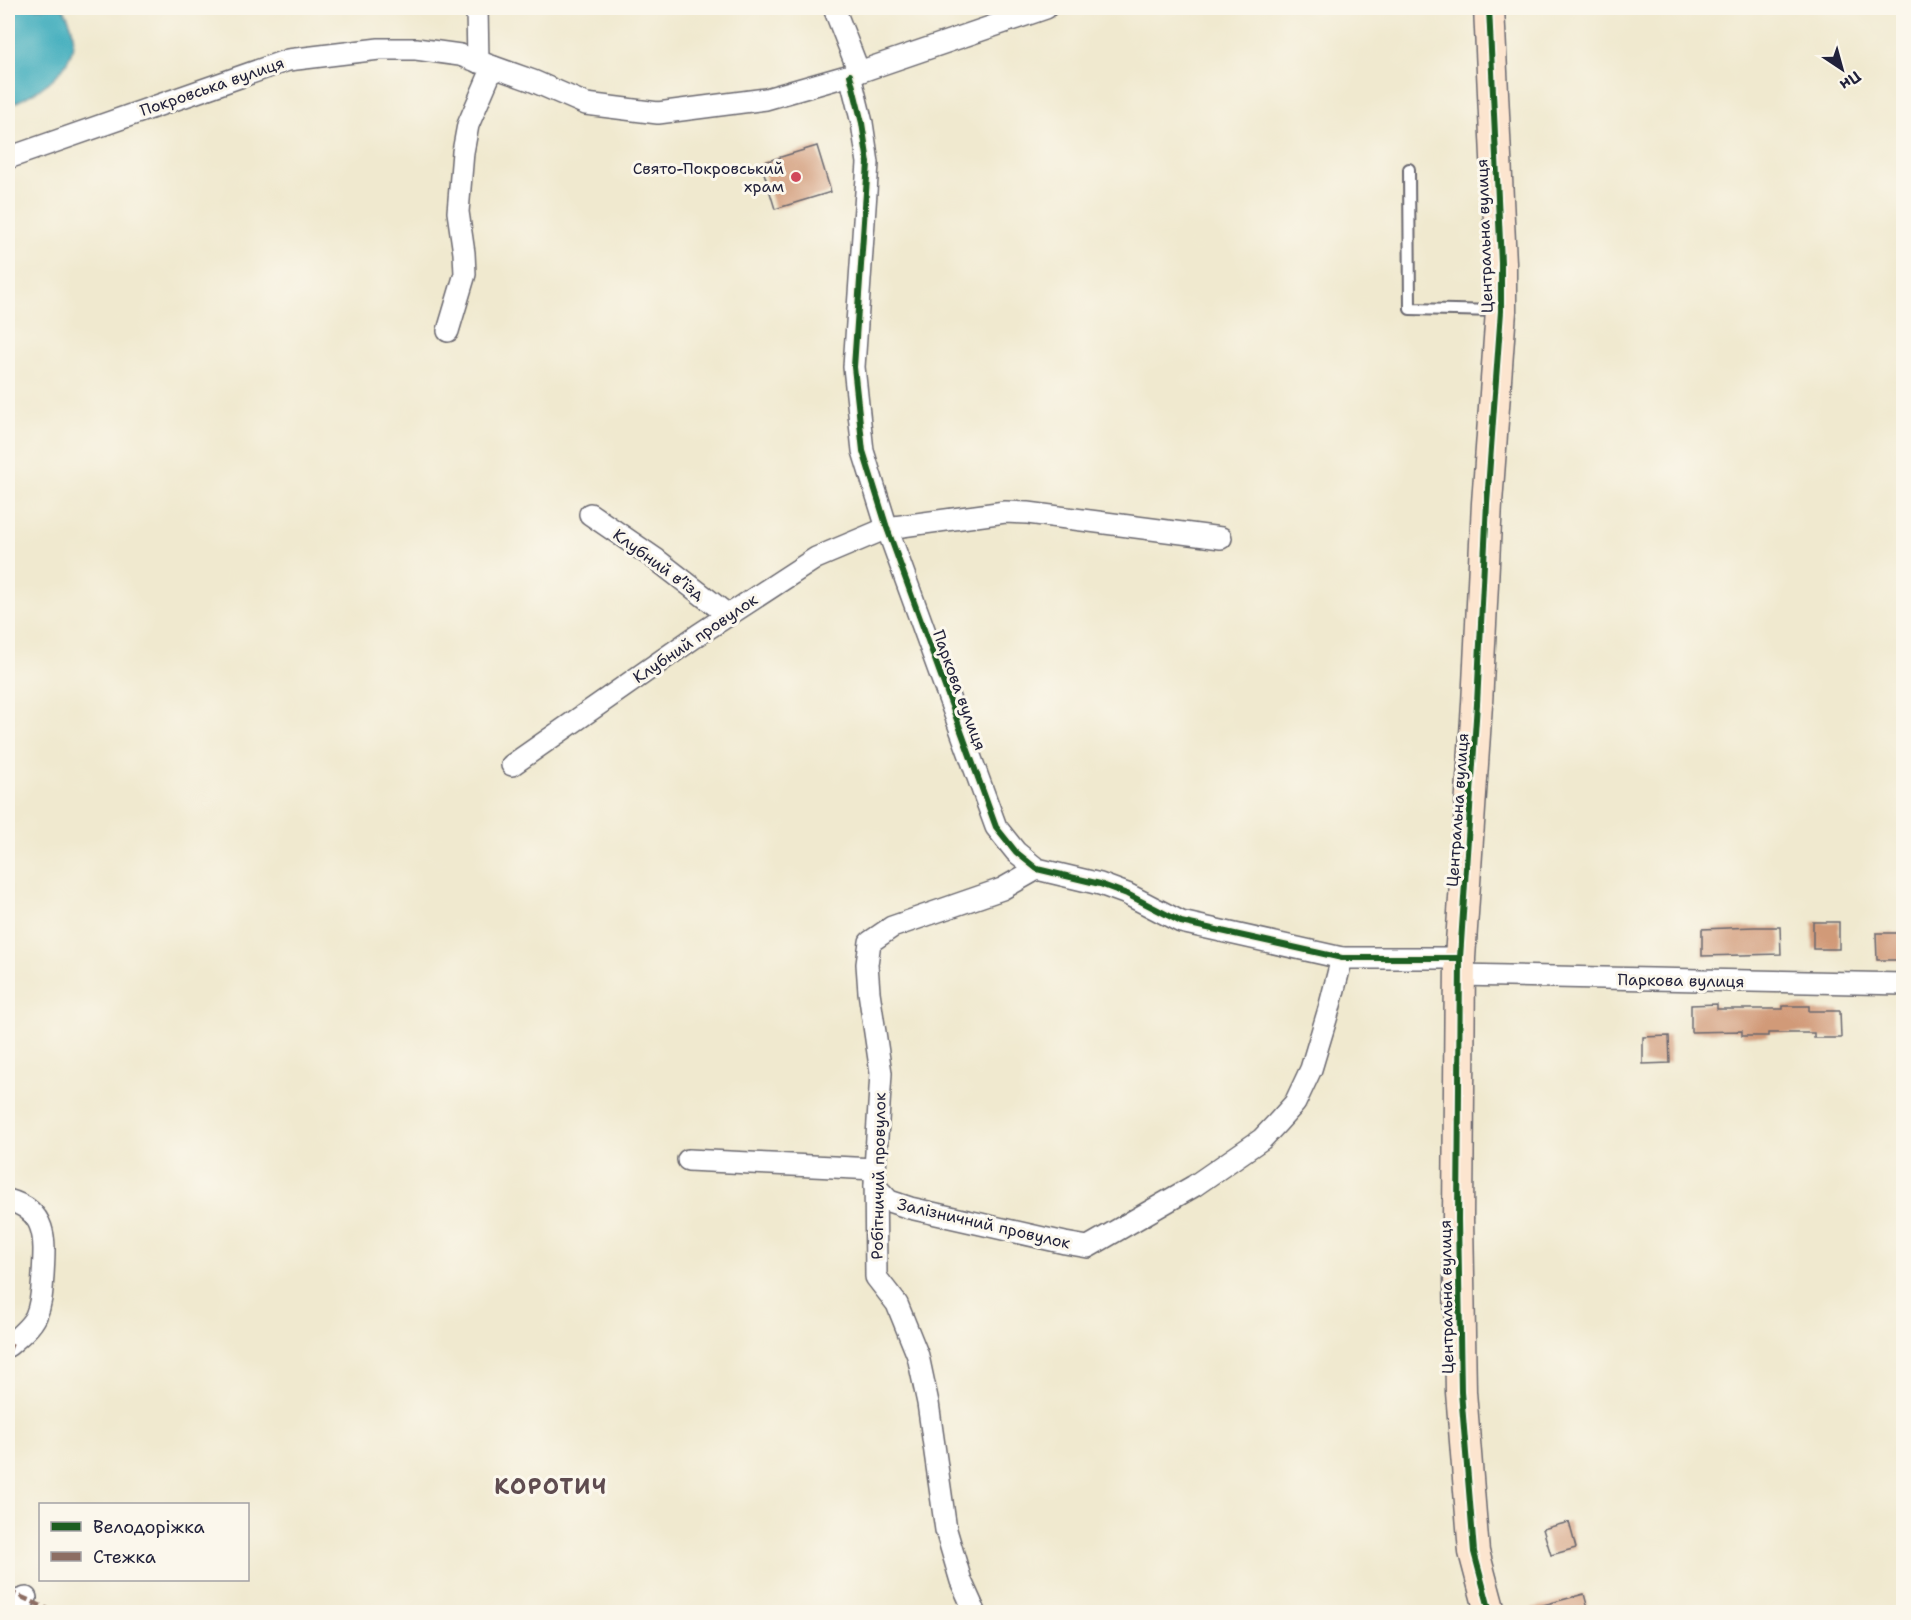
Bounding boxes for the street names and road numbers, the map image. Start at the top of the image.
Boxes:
street label: Покровська вулиця [137,52,287,121]
street label: Центральна вулиця [1471,159,1498,313]
street label: Клубний в’їзд [609,524,709,605]
street label: Клубний провулок [629,589,762,688]
street label: Паркова вулиця [928,627,991,753]
street label: Центральна вулиця [1442,732,1473,888]
street label: Паркова вулиця [1617,969,1745,992]
street label: Робітничий провулок [867,1092,890,1260]
street label: Залізничний провулок [895,1193,1073,1254]
street label: Центральна вулиця [1435,1220,1458,1374]

